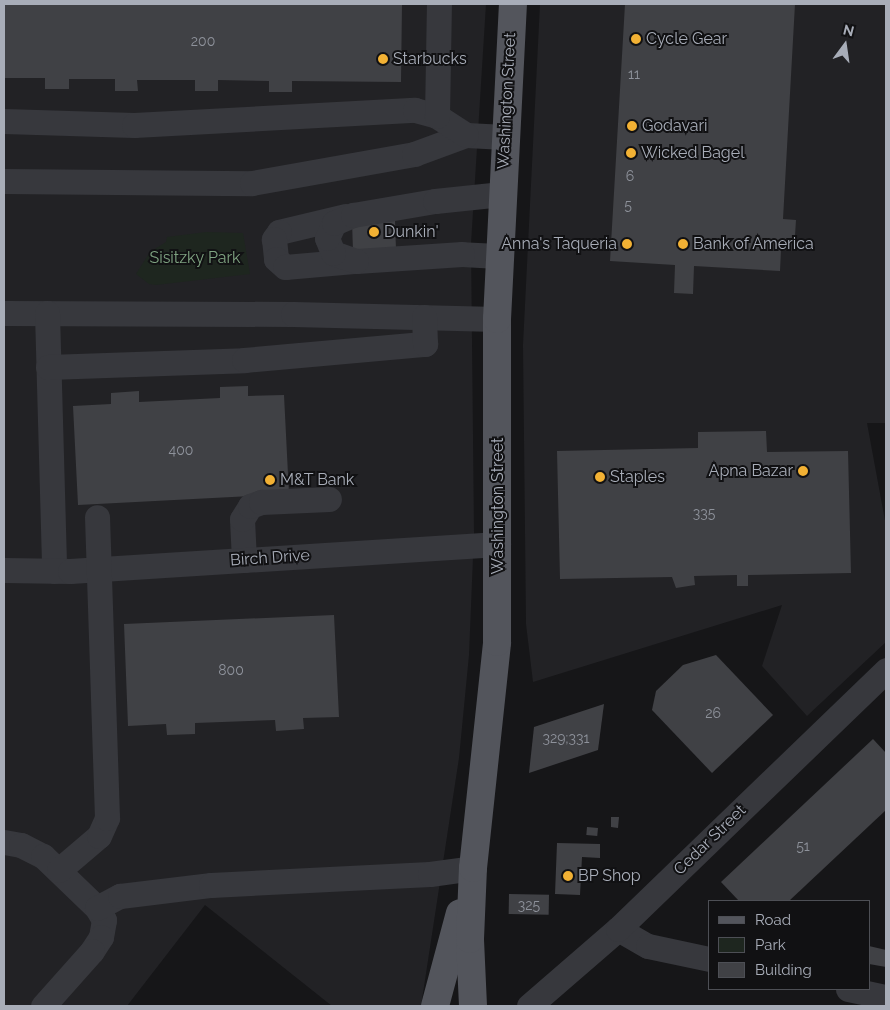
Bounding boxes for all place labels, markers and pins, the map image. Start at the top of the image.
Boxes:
place label: Cycle Gear [646,29,727,49]
marker: Cycle Gear [630,33,642,45]
place label: Starbucks [393,49,467,69]
marker: Starbucks [377,53,389,65]
place label: Godavari [642,116,708,136]
marker: Godavari [626,120,638,132]
place label: Wicked Bagel [641,143,744,163]
marker: Wicked Bagel [625,147,637,159]
place label: Dunkin' [384,222,439,242]
marker: Dunkin' [368,226,380,238]
place label: Anna's Taqueria [501,234,617,254]
place label: Bank of America [693,234,815,254]
marker: Anna's Taqueria [621,238,633,250]
marker: Bank of America [677,238,689,250]
place label: Apna Bazar [709,461,793,481]
marker: Apna Bazar [797,465,809,477]
place label: Staples [610,467,665,487]
place label: M&T Bank [280,470,355,490]
marker: Staples [594,471,606,483]
marker: M&T Bank [264,474,276,486]
place label: BP Shop [578,866,641,886]
marker: BP Shop [562,870,574,882]

